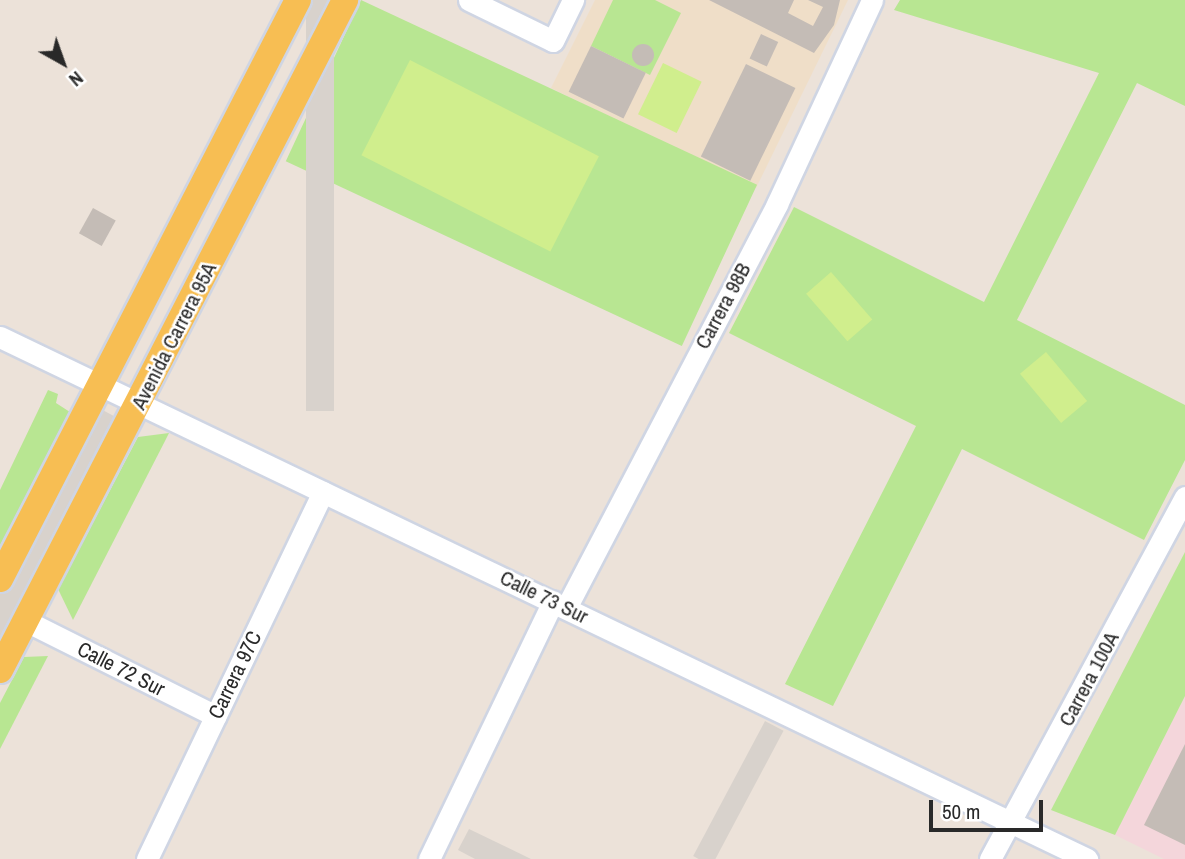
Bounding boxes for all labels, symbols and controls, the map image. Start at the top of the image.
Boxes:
north arrow [28,28,98,98]
text: N [64,66,89,93]
street label: Avenida Carrera 95A [126,258,222,414]
street label: Carrera 98B [690,259,756,353]
street label: Calle 73 Sur [496,565,592,629]
street label: Carrera 97C [203,627,267,723]
street label: Carrera 100A [1054,627,1124,731]
street label: Calle 72 Sur [73,636,169,702]
scale bar [933,786,1047,830]
text: 50 m [942,797,980,826]

